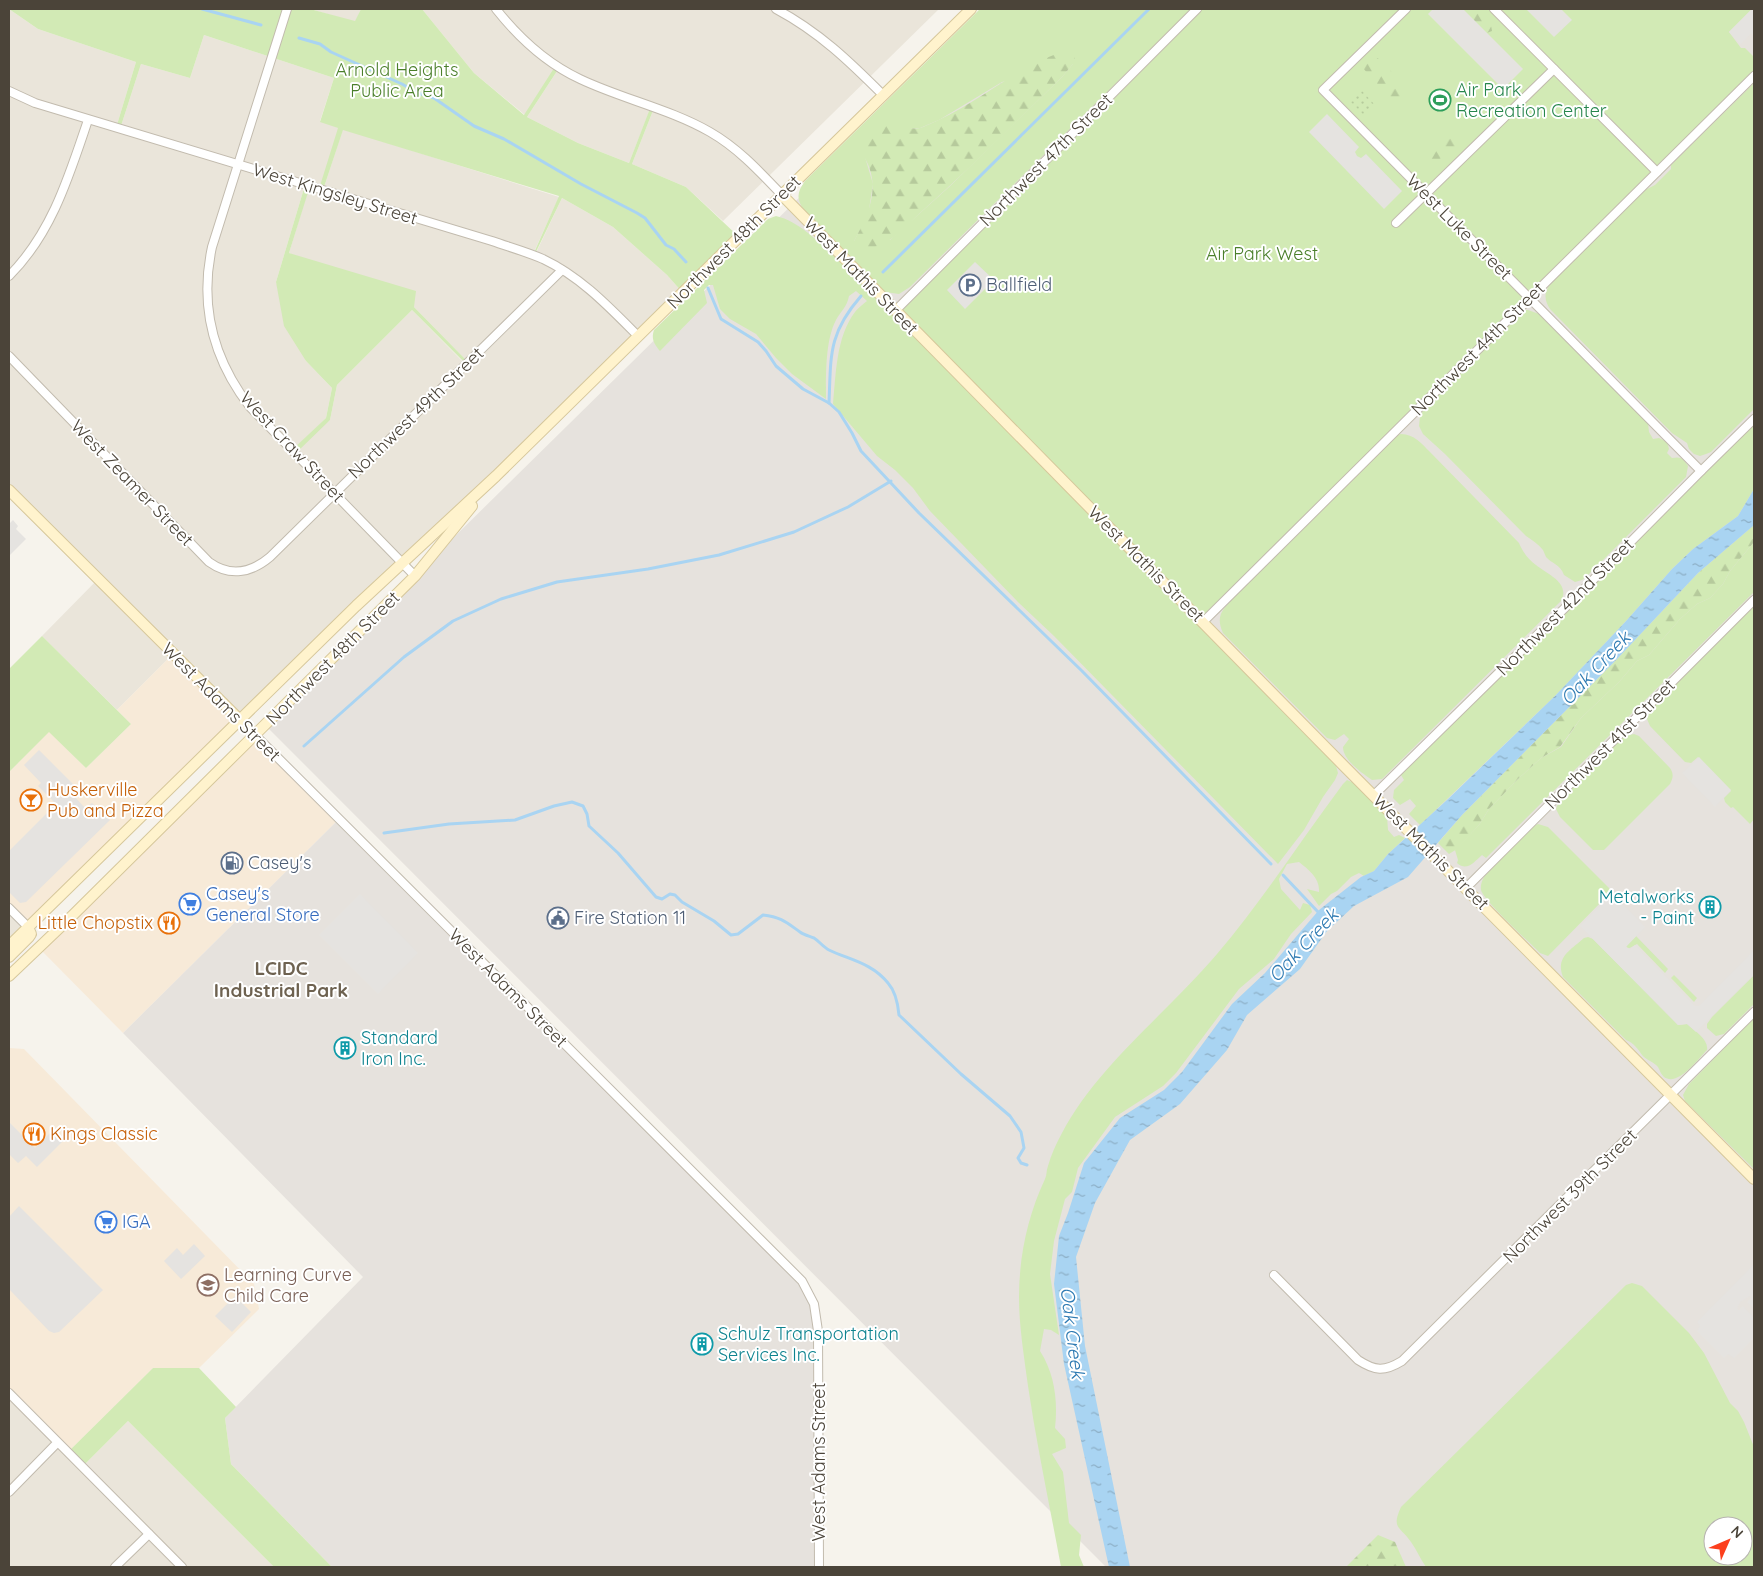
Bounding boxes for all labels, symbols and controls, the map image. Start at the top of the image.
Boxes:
park label: Arnold Heights Public Area [336,58,458,102]
place label: Air Park Recreation Center [1456,78,1607,122]
street label: Northwest 47th Street [974,88,1117,231]
sports icon: Air Park Recreation Center [1428,88,1452,112]
street label: West Kingsley Street [250,158,420,230]
street label: West Luke Street [1402,169,1517,284]
street label: Northwest 48th Street [662,170,805,313]
street label: West Mathis Street [799,212,924,339]
park label: Air Park West [1206,242,1318,265]
parking icon: Ballfield [958,273,982,297]
place label: Ballfield [986,273,1052,296]
street label: Northwest 44th Street [1406,277,1549,420]
street label: Northwest 49th Street [343,342,488,483]
street label: West Craw Street [235,386,350,507]
street label: West Zeamer Street [66,415,199,551]
street label: West Mathis Street [1083,501,1209,627]
street label: Northwest 42nd Street [1491,533,1638,680]
street label: Northwest 48th Street [261,586,404,729]
water label: Oak Creek [1555,625,1637,710]
street label: West Adams Street [157,637,286,766]
street label: Northwest 41st Street [1540,674,1680,814]
place label: Huskerville Pub and Pizza [47,778,164,822]
bar icon: Huskerville Pub and Pizza [19,788,43,812]
street label: West Mathis Street [1368,789,1494,915]
fuel station icon: Casey's [220,851,244,875]
place label: Casey's [248,851,311,874]
place label: Casey's General Store [206,882,320,926]
place label: Metalworks - Paint [1599,885,1694,929]
supermarket icon: Casey's General Store [178,892,202,916]
building icon: Metalworks - Paint [1698,895,1722,919]
water label: Oak Creek [1263,902,1345,987]
public building icon: Fire Station 11 [546,906,570,930]
place label: Fire Station 11 [574,906,686,929]
place label: Little Chopstix [37,911,153,934]
restaurant icon: Little Chopstix [157,911,181,935]
street label: West Adams Street [444,923,573,1052]
district label: LCIDC Industrial Park [214,956,348,1002]
place label: Standard Iron Inc. [361,1026,438,1070]
building icon: Standard Iron Inc. [333,1036,357,1060]
restaurant icon: Kings Classic [22,1122,46,1146]
place label: Kings Classic [50,1122,158,1145]
street label: Northwest 39th Street [1498,1124,1642,1268]
supermarket icon: IGA [94,1210,118,1234]
place label: IGA [122,1210,151,1233]
place label: Learning Curve Child Care [224,1263,352,1307]
school or university icon: Learning Curve Child Care [196,1273,220,1297]
water label: Oak Creek [1055,1286,1091,1382]
place label: Schulz Transportation Services Inc. [718,1322,899,1366]
building icon: Schulz Transportation Services Inc. [690,1332,714,1356]
street label: West Adams Street [807,1382,830,1542]
north arrow [1703,1516,1753,1566]
text: N [1727,1522,1747,1542]

